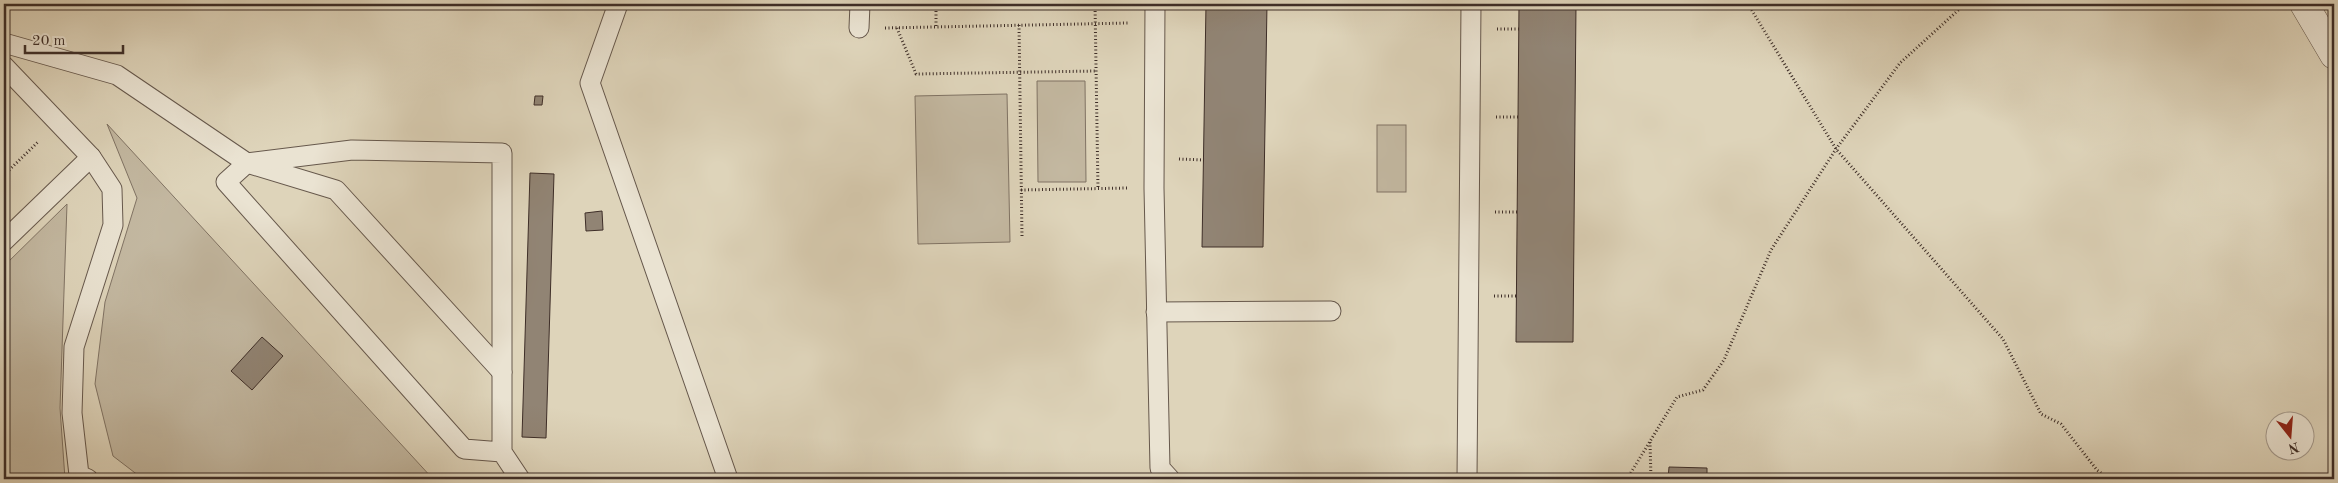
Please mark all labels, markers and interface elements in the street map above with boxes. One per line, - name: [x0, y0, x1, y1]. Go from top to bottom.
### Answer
- scale bar: [25, 22, 122, 54]
- text: 20 m: [32, 34, 66, 49]
- north arrow: [2266, 410, 2316, 460]
- text: N: [2286, 439, 2301, 456]

